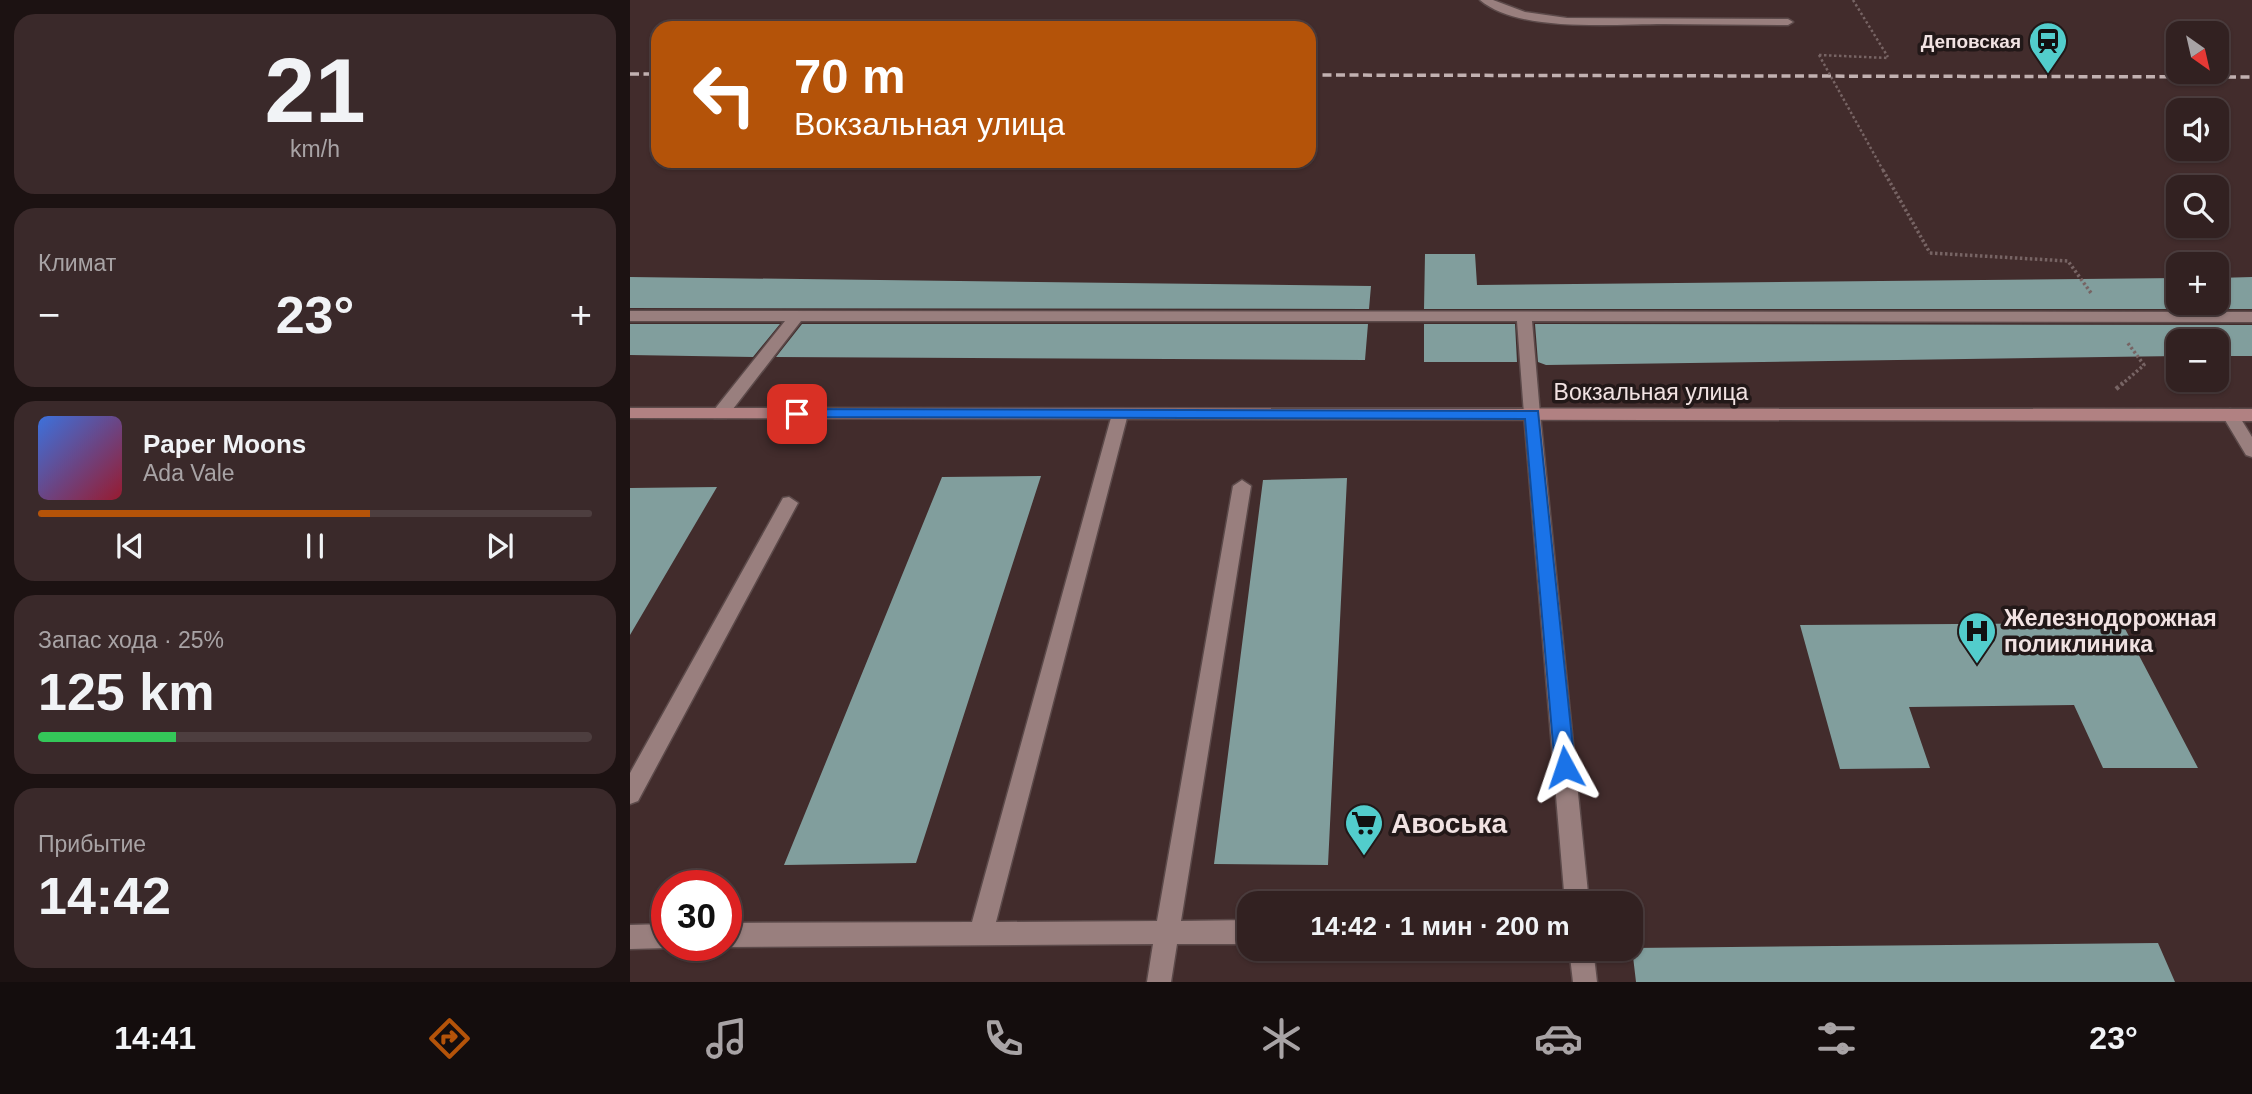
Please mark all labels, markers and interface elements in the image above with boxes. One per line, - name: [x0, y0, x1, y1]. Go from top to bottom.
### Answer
- station icon: Деповская: [2027, 20, 2069, 75]
- north arrow: [2166, 21, 2230, 84]
- map controls: [2166, 21, 2229, 392]
- place label: Деповская: [1921, 31, 2021, 52]
- text: 21: [264, 40, 366, 141]
- icon: left: [679, 49, 770, 140]
- text: 70 m: [794, 49, 906, 103]
- button: sound: [2166, 98, 2229, 161]
- text: Вокзальная улица: [794, 106, 1065, 142]
- text: km/h: [290, 136, 340, 162]
- button: search: [2166, 175, 2229, 238]
- text: Климат: [38, 250, 116, 276]
- button: +: [2166, 252, 2229, 315]
- text: 23°: [276, 286, 354, 344]
- text: −: [38, 294, 60, 336]
- text: +: [570, 294, 592, 336]
- button: −: [2166, 329, 2229, 392]
- street label: Вокзальная улица: [1554, 379, 1749, 405]
- pin: [767, 384, 827, 444]
- icon: arrive: [778, 395, 816, 433]
- text: Paper Moons: [143, 429, 306, 459]
- text: Ada Vale: [143, 460, 235, 486]
- icon: previous: [111, 527, 149, 565]
- icon: pause: [296, 527, 334, 565]
- icon: next: [481, 527, 519, 565]
- place label: Железнодорожная поликлиника: [2003, 605, 2217, 657]
- hospital icon: Железнодорожная поликлиника: [1956, 610, 1998, 665]
- text: Запас хода · 25%: [38, 627, 224, 653]
- text: 125 km: [38, 663, 214, 721]
- position arrow: [1528, 730, 1602, 804]
- supermarket icon: Авоська: [1343, 802, 1385, 857]
- place label: Авоська: [1391, 808, 1508, 839]
- text: Прибытие: [38, 831, 146, 857]
- text: 14:42: [38, 867, 171, 925]
- speed limit sign: 30: [651, 870, 742, 961]
- text: 14:42 · 1 мин · 200 m: [1310, 911, 1570, 941]
- icon: directions: [425, 1014, 474, 1063]
- icon: music: [702, 1014, 751, 1063]
- icon: phone: [979, 1014, 1028, 1063]
- icon: climate: [1257, 1014, 1306, 1063]
- icon: car: [1534, 1014, 1583, 1063]
- icon: filters: [1812, 1014, 1861, 1063]
- text: 14:41: [114, 1020, 196, 1056]
- text: 23°: [2089, 1020, 2138, 1056]

